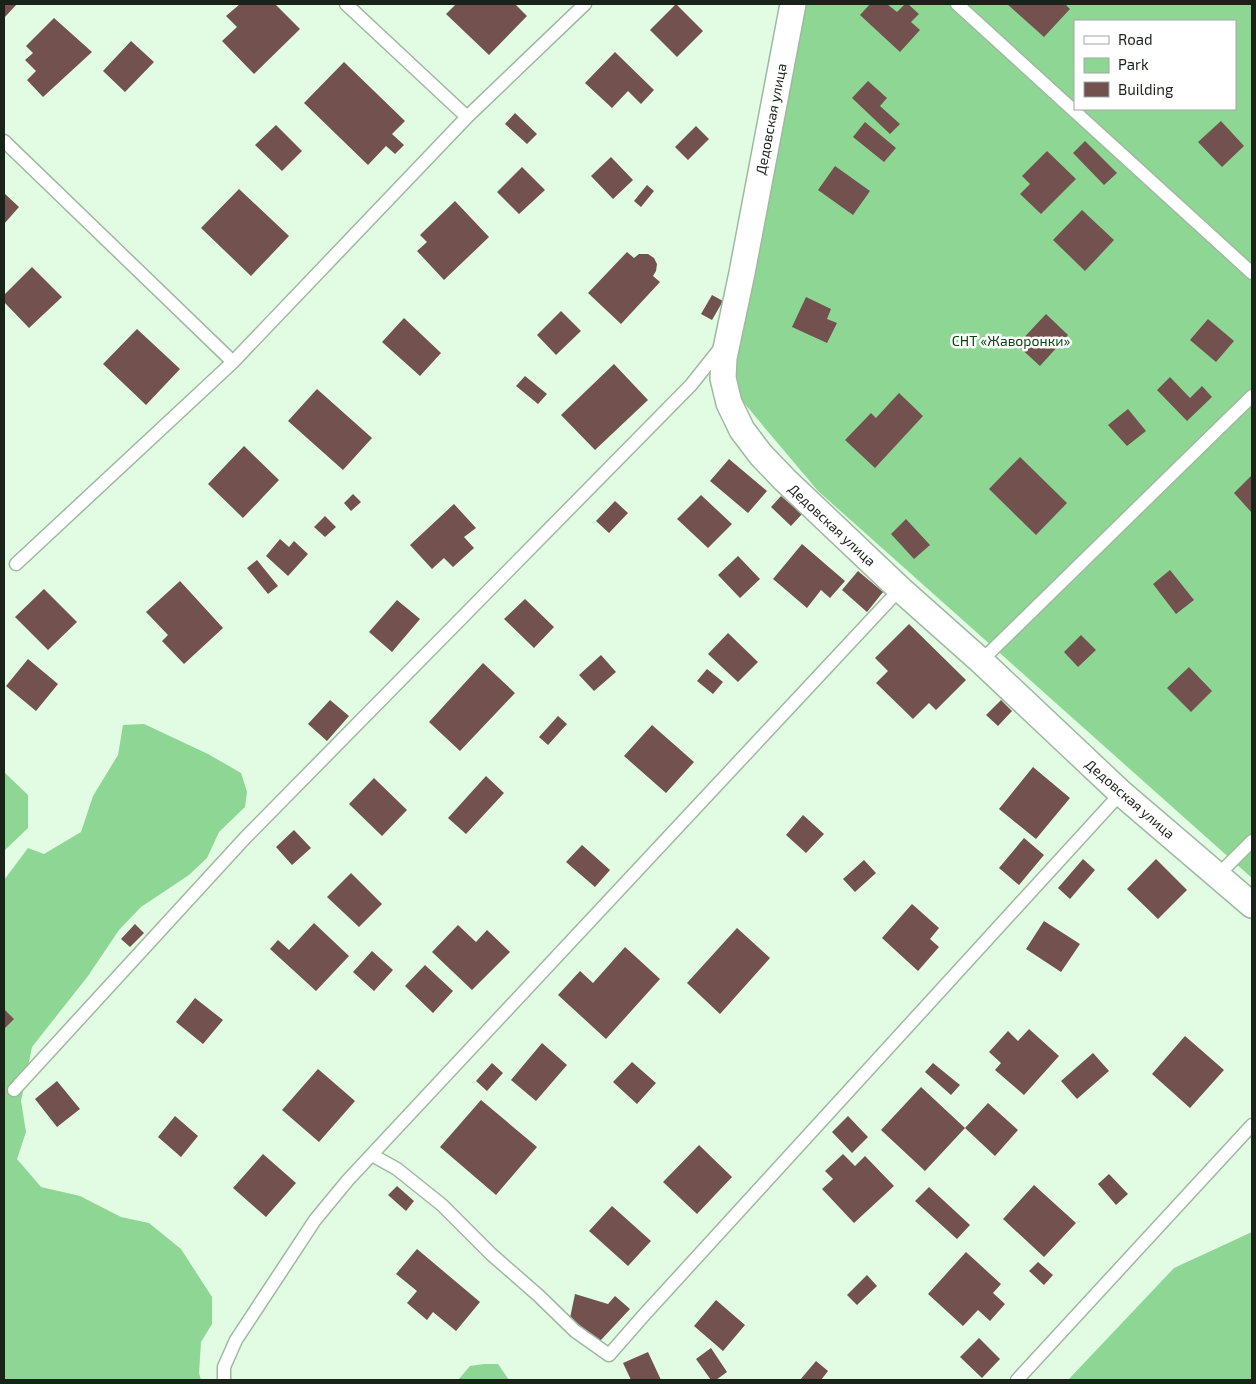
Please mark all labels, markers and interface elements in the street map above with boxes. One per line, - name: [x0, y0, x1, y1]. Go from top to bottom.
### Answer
- legend: [1074, 20, 1236, 110]
- text: Road: [1118, 30, 1153, 48]
- text: Park: [1118, 55, 1149, 73]
- street label: Дедовская улица: [751, 62, 790, 176]
- text: Building: [1118, 80, 1174, 98]
- park label: СНТ «Жаворонки»: [952, 332, 1070, 349]
- street label: Дедовская улица: [785, 480, 879, 569]
- street label: Дедовская улица: [1082, 755, 1179, 842]

